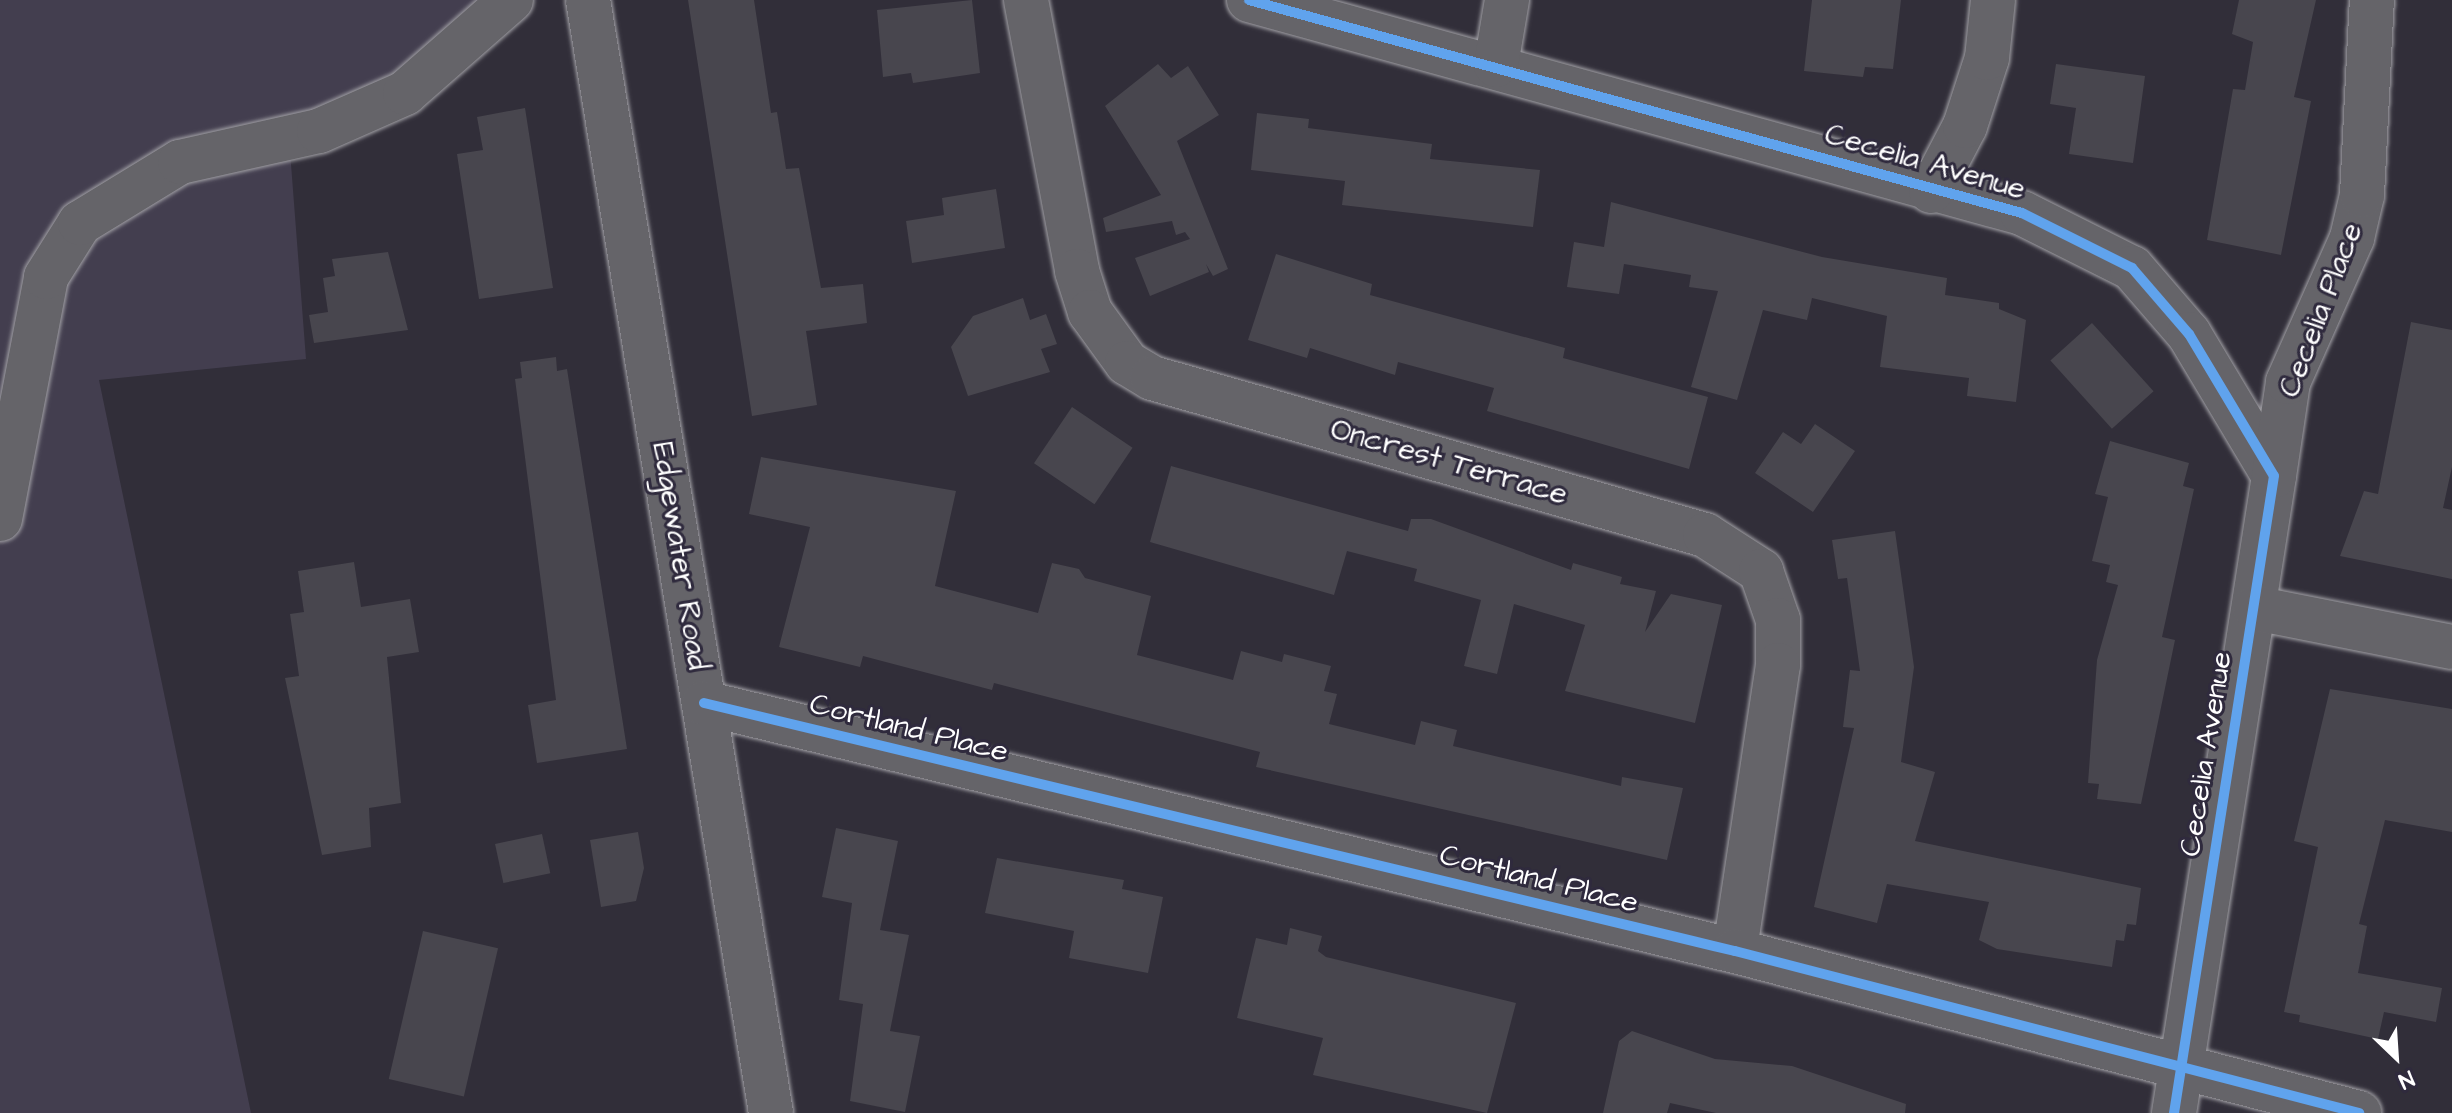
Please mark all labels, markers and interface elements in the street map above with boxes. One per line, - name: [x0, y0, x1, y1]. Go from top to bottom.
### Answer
- street label: Cecelia Avenue: [1821, 116, 2029, 208]
- street label: Cecelia Place: [2271, 218, 2371, 402]
- street label: Oncrest Terrace: [1326, 411, 1572, 513]
- street label: Edgewater Road: [644, 440, 716, 672]
- street label: Cecelia Avenue: [2172, 649, 2240, 859]
- street label: Cortland Place: [806, 686, 1012, 770]
- street label: Cortland Place: [1436, 837, 1642, 921]
- north arrow: [2356, 1017, 2436, 1097]
- text: N: [2394, 1062, 2419, 1096]

